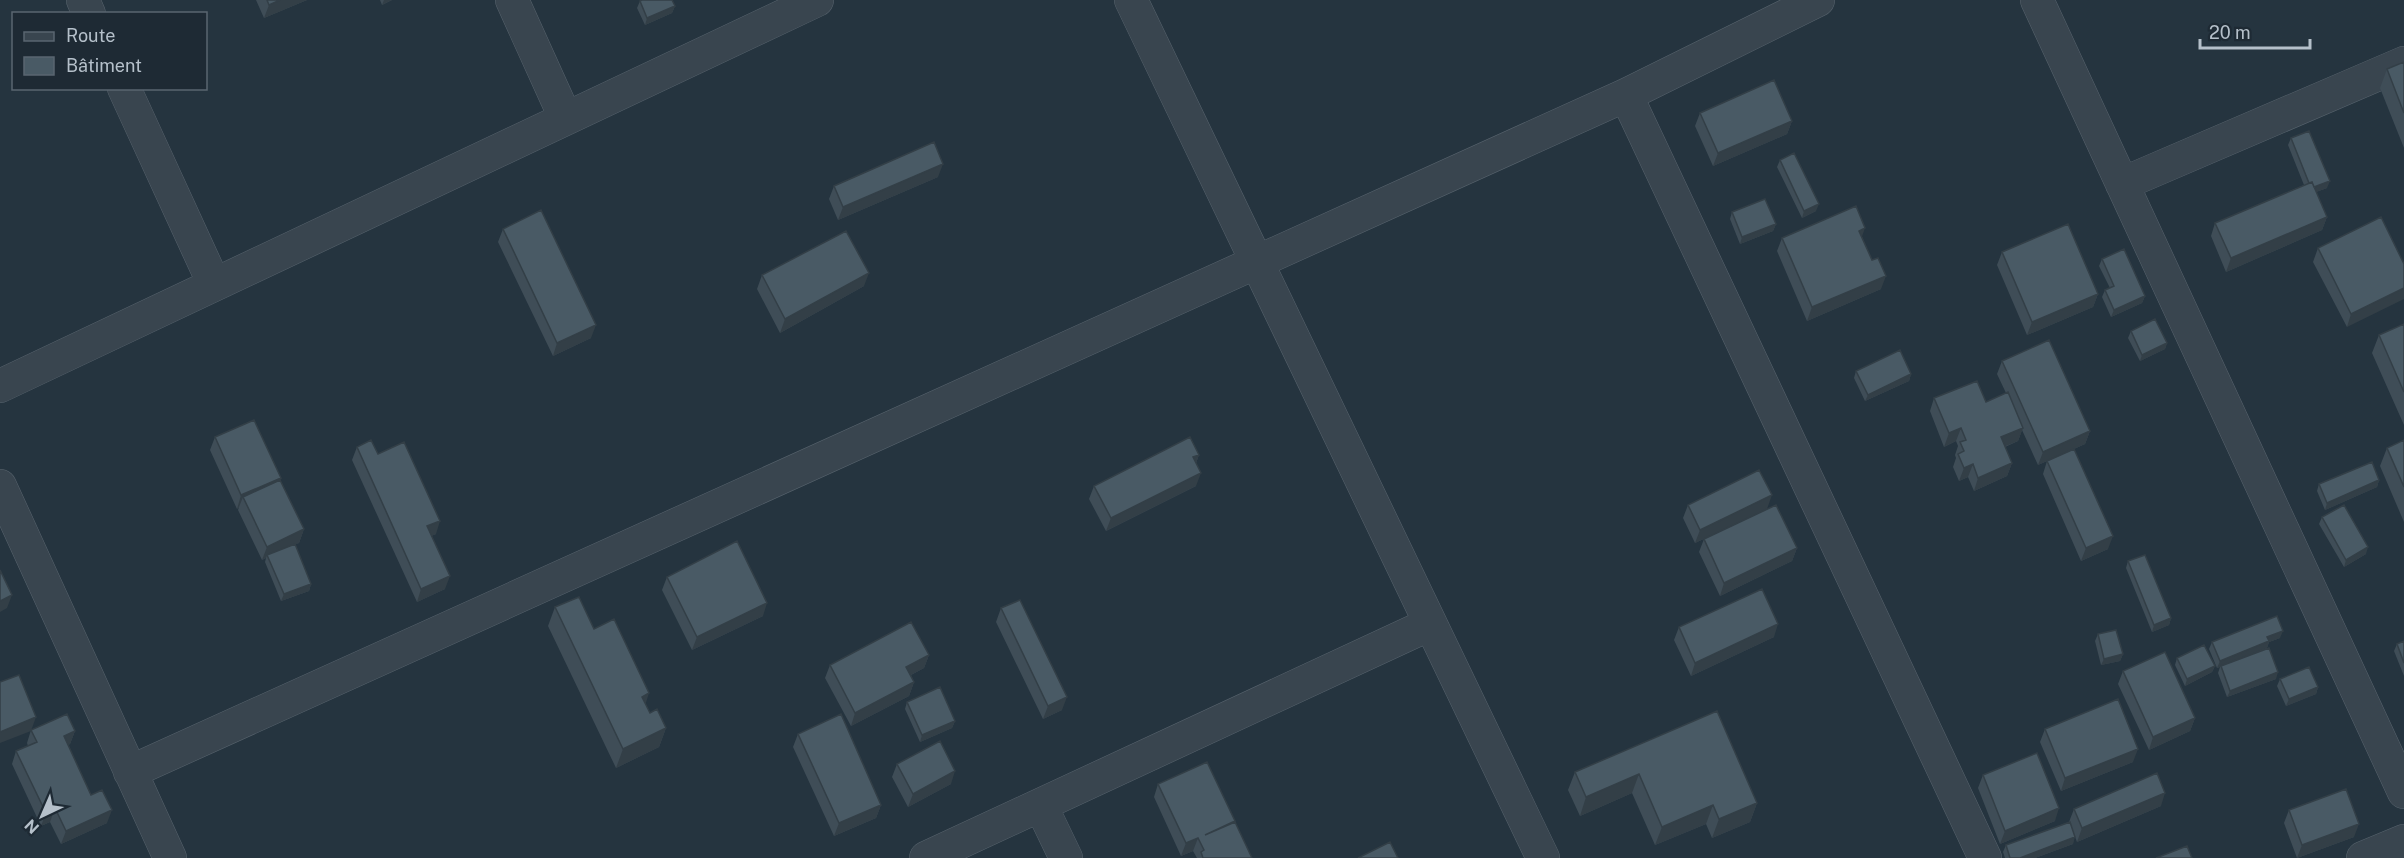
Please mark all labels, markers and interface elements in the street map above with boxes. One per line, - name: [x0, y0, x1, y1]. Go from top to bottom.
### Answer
- legend: [12, 12, 207, 90]
- scale bar: [2200, 12, 2310, 50]
- text: 20 m: [2209, 22, 2251, 43]
- text: Route: [66, 25, 115, 46]
- text: Bâtiment: [66, 55, 142, 76]
- north arrow: [12, 786, 72, 846]
- text: N: [21, 815, 43, 838]

